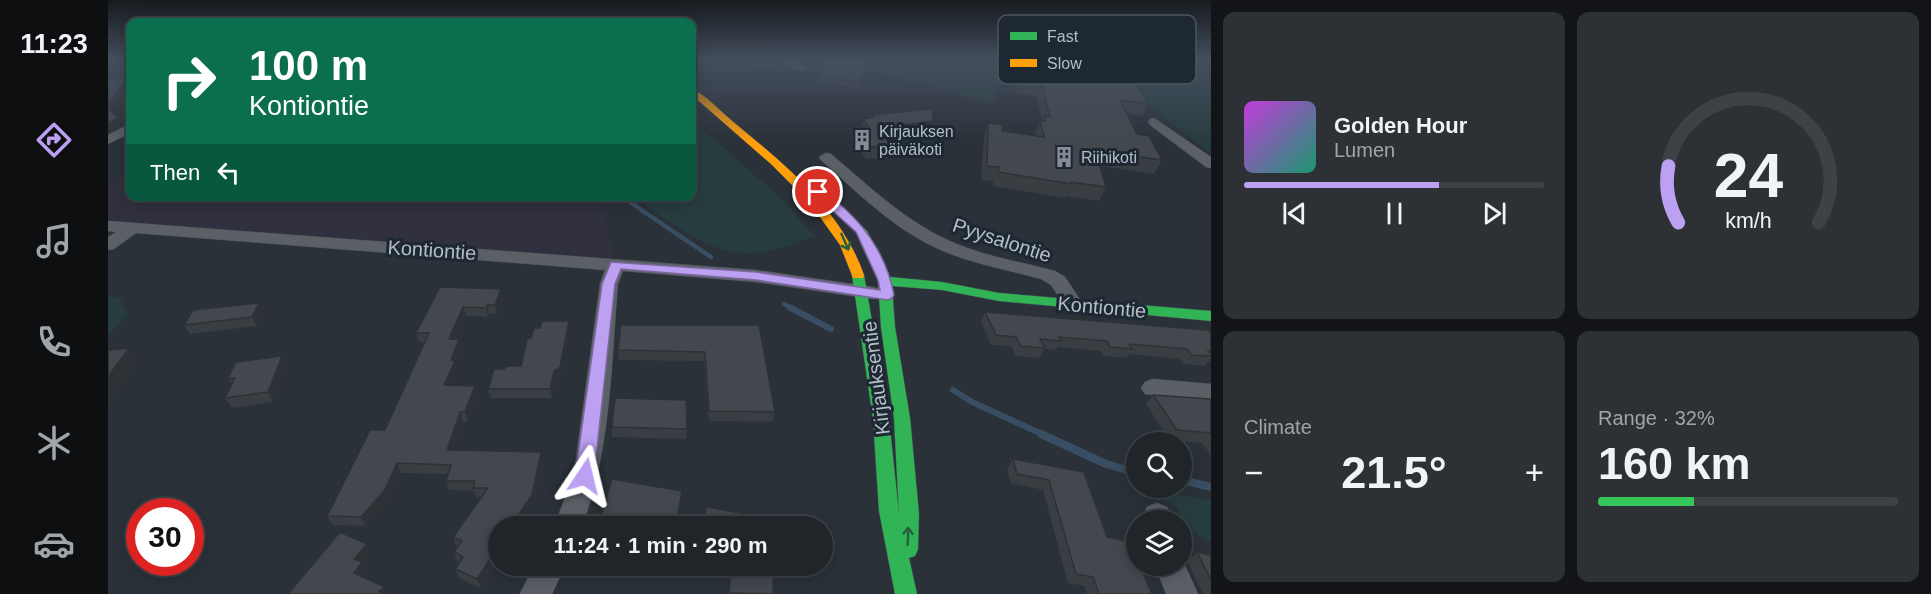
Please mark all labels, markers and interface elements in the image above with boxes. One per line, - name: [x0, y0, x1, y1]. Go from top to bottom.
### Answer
- legend: [998, 15, 1196, 84]
- text: Fast: [1047, 28, 1079, 45]
- text: 11:23: [20, 29, 88, 59]
- icon: right: [150, 42, 228, 120]
- text: 100 m: [249, 42, 368, 89]
- text: Slow: [1047, 55, 1082, 72]
- text: Kontiontie: [249, 91, 369, 121]
- text: Golden Hour: [1334, 113, 1467, 138]
- icon: directions: [33, 119, 75, 161]
- place label: Kirjauksen päiväkoti: [879, 123, 954, 158]
- building icon: Kirjauksen päiväkoti: [850, 128, 874, 152]
- text: Lumen: [1334, 139, 1395, 161]
- text: 24: [1713, 141, 1783, 210]
- building icon: Riihikoti: [1052, 145, 1076, 169]
- place label: Riihikoti: [1081, 149, 1137, 166]
- icon: left: [212, 156, 245, 189]
- text: Then: [150, 160, 200, 185]
- pin: [792, 166, 843, 217]
- icon: arrive: [801, 175, 834, 208]
- icon: previous: [1278, 197, 1311, 230]
- icon: pause: [1378, 197, 1411, 230]
- icon: next: [1478, 197, 1511, 230]
- text: km/h: [1725, 209, 1771, 233]
- street label: Pyysalontie: [950, 214, 1054, 266]
- icon: music: [33, 220, 75, 262]
- one-way arrow: [840, 232, 851, 250]
- street label: Kontiontie: [387, 236, 477, 264]
- street label: Kontiontie: [1057, 292, 1147, 322]
- street label: Kirjauksentie: [858, 320, 894, 436]
- icon: phone: [33, 321, 75, 363]
- text: Range · 32%: [1598, 407, 1715, 429]
- text: Climate: [1244, 416, 1312, 438]
- icon: climate: [33, 422, 75, 464]
- map controls: [1126, 432, 1192, 576]
- button: search: [1126, 432, 1192, 498]
- text: 160 km: [1598, 438, 1751, 489]
- position arrow: [553, 444, 617, 508]
- text: 21.5°: [1341, 447, 1447, 498]
- text: −: [1244, 454, 1263, 491]
- text: +: [1525, 454, 1544, 491]
- speed limit sign: 30: [126, 498, 204, 576]
- button: layers: [1126, 510, 1192, 576]
- icon: car: [33, 523, 75, 565]
- one-way arrow: [903, 526, 914, 546]
- text: 11:24 · 1 min · 290 m: [554, 533, 768, 558]

